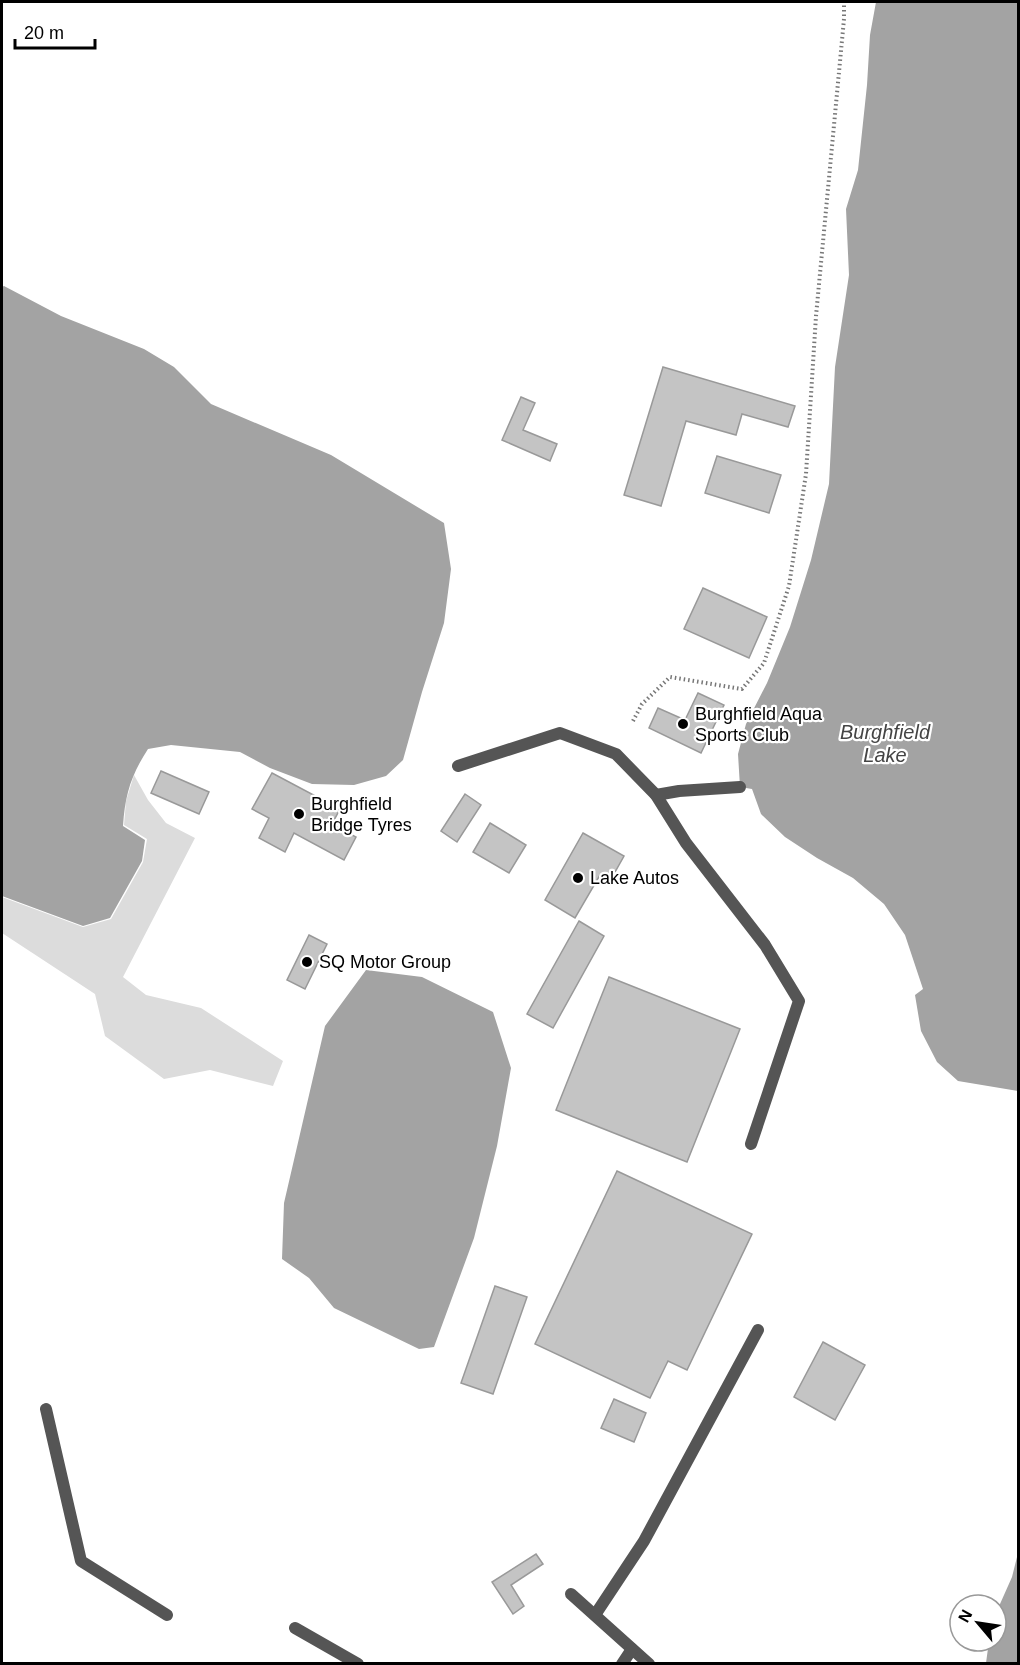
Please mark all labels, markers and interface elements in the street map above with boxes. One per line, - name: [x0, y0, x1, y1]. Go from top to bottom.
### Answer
- scale bar: [15, 12, 94, 50]
- text: 20 m: [24, 23, 64, 43]
- place label: Burghfield Aqua Sports Club: [695, 704, 823, 745]
- marker: Burghfield Aqua Sports Club: [676, 717, 690, 731]
- water label: Burghfield Lake: [840, 721, 931, 766]
- place label: Burghfield Bridge Tyres: [311, 794, 412, 835]
- marker: Burghfield Bridge Tyres: [292, 807, 306, 821]
- place label: Lake Autos: [590, 868, 679, 888]
- marker: Lake Autos: [571, 871, 585, 885]
- place label: SQ Motor Group: [319, 952, 451, 972]
- marker: SQ Motor Group: [300, 955, 314, 969]
- north arrow: [948, 1593, 1008, 1653]
- text: N: [955, 1607, 976, 1625]

